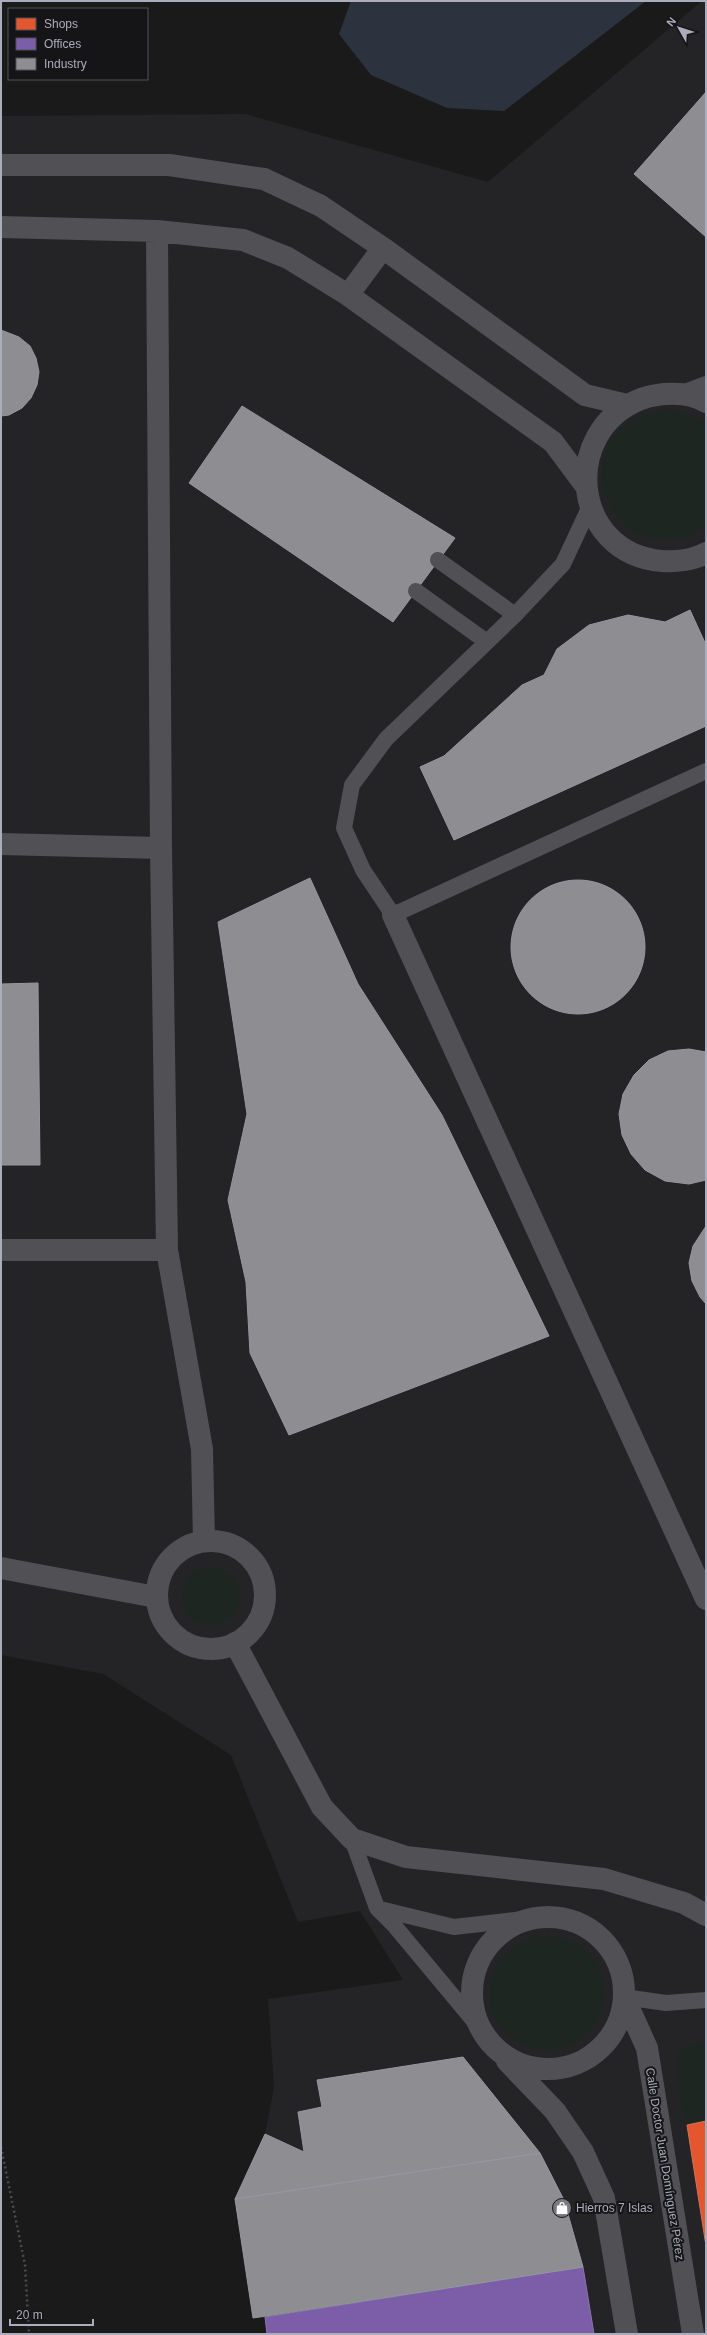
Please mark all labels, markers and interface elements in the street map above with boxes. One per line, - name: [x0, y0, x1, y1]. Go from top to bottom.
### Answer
- legend: [8, 8, 148, 80]
- north arrow: [659, 8, 699, 48]
- text: N: [664, 15, 678, 29]
- text: Shops: [44, 17, 78, 31]
- text: Offices: [44, 37, 81, 51]
- text: Industry: [44, 57, 87, 71]
- street label: Calle Doctor Juan Domínguez Pérez: [643, 2067, 687, 2261]
- shop icon: Hierros 7 Islas: [551, 2197, 573, 2219]
- place label: Hierros 7 Islas: [576, 2201, 653, 2215]
- scale bar: [10, 2301, 93, 2327]
- text: 20 m: [16, 2308, 43, 2322]

